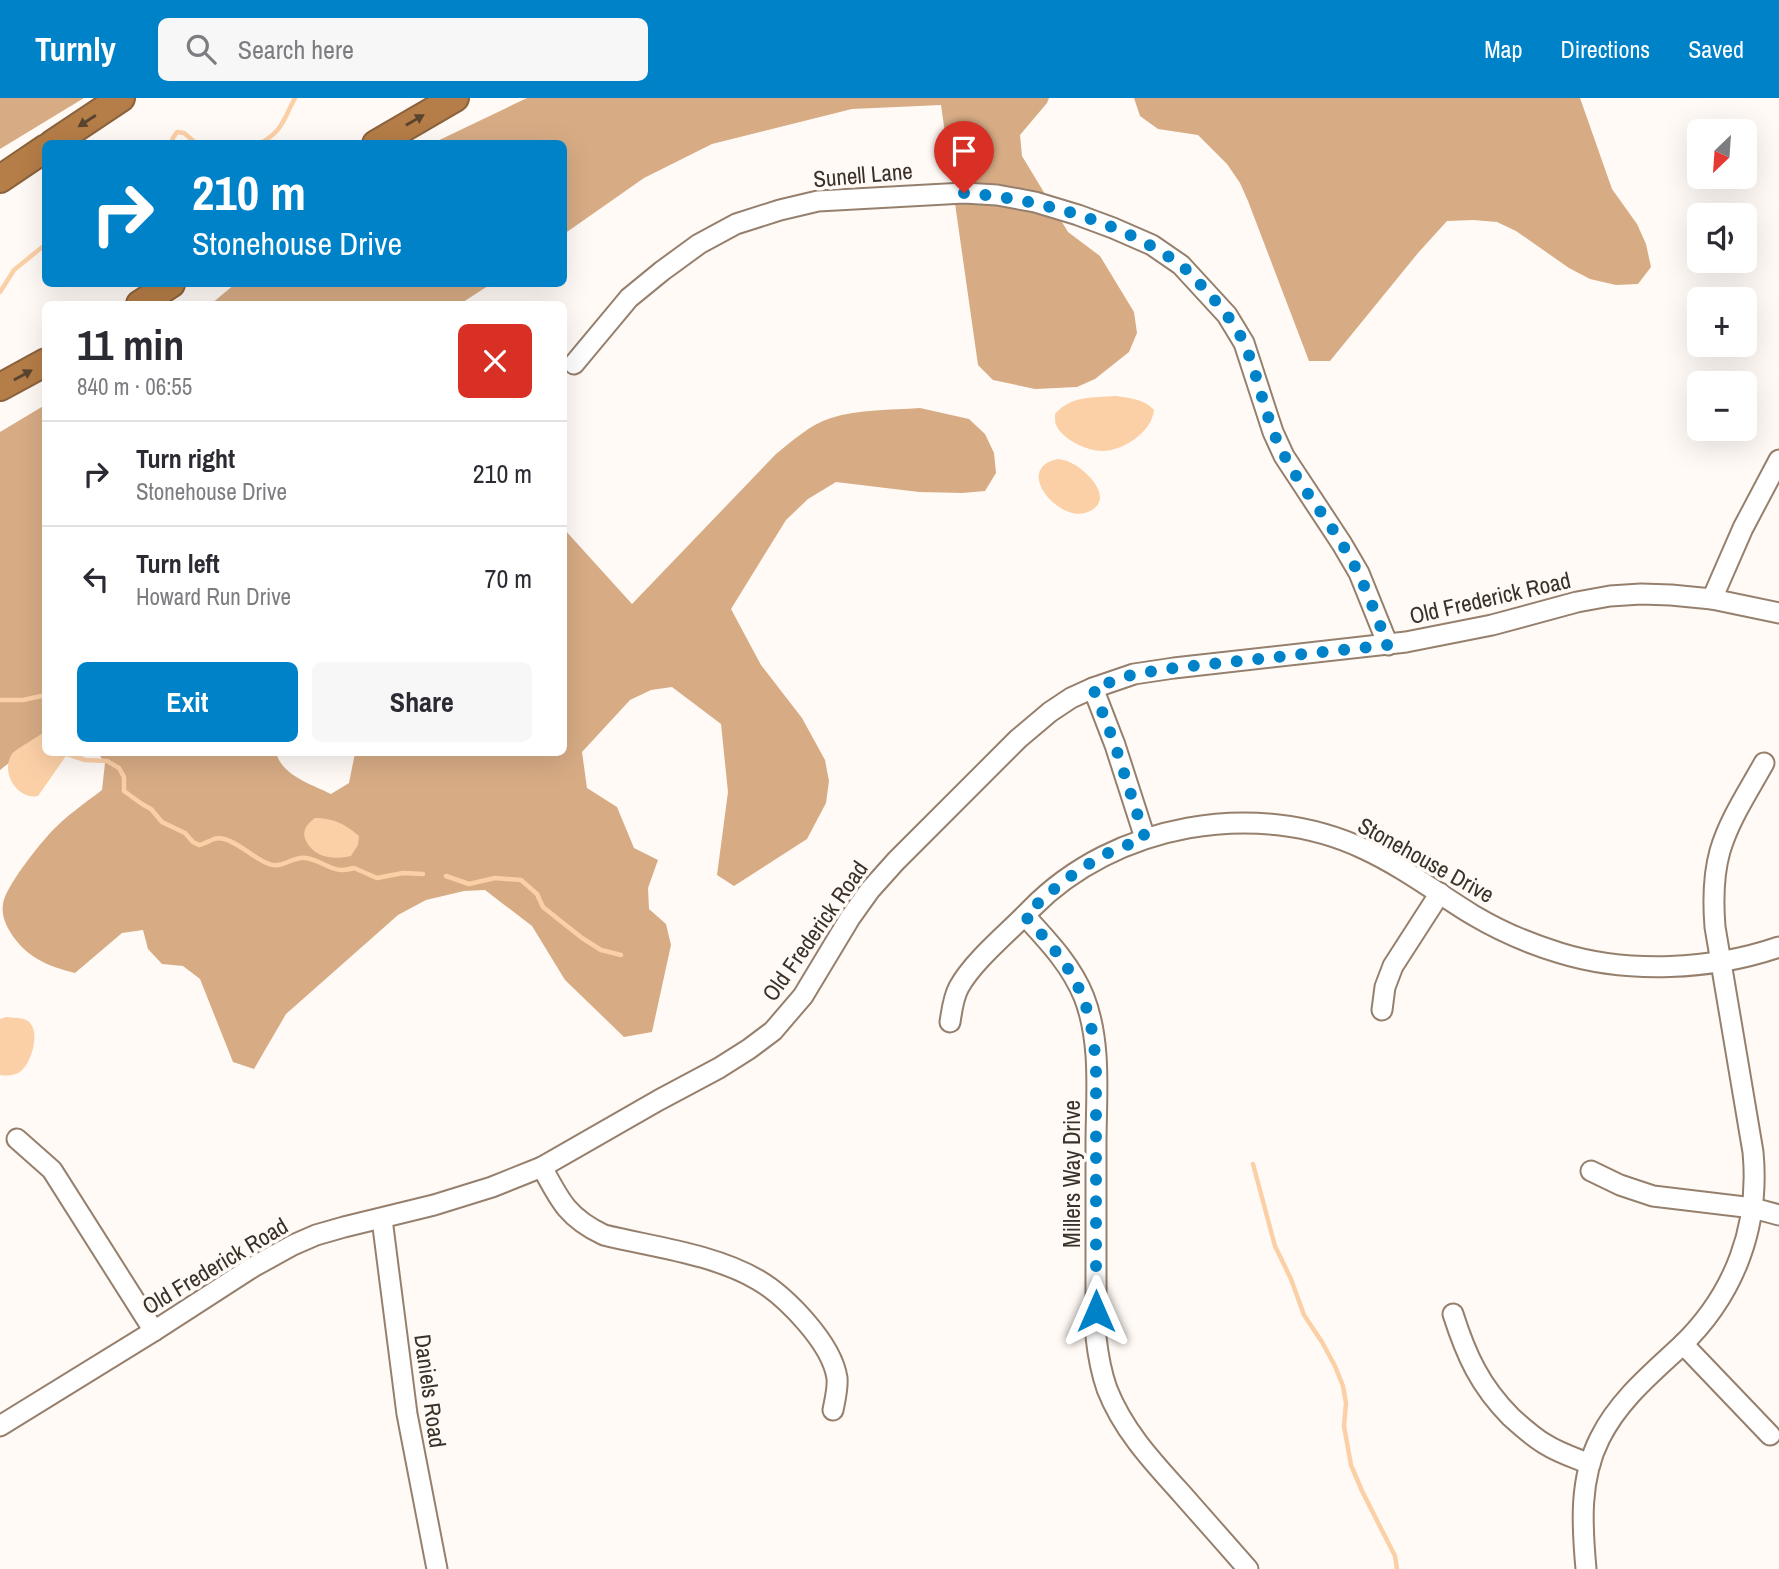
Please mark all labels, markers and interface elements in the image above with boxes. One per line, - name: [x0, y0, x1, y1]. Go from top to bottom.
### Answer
- search box: [158, 18, 648, 81]
- text: Turnly: [35, 27, 116, 71]
- icon: search: [182, 30, 220, 68]
- text: Search here: [238, 32, 354, 67]
- text: Map: [1484, 33, 1522, 65]
- text: Directions: [1560, 33, 1650, 65]
- text: Saved: [1688, 33, 1744, 65]
- one-way arrow: [77, 114, 97, 127]
- one-way arrow: [405, 114, 424, 126]
- north arrow: [1687, 119, 1757, 189]
- map controls: [1687, 119, 1757, 441]
- pin: [934, 121, 994, 193]
- icon: arrive: [945, 132, 983, 170]
- street label: Sunell Lane: [812, 155, 914, 194]
- text: 210 m: [192, 159, 306, 225]
- icon: right: [77, 168, 168, 259]
- button: sound: [1687, 203, 1757, 273]
- text: Stonehouse Drive: [192, 222, 402, 265]
- button: +: [1687, 287, 1757, 357]
- text: 11 min: [77, 317, 184, 373]
- button: close: [458, 324, 532, 398]
- one-way arrow: [13, 369, 32, 381]
- text: 840 m · 06:55: [77, 371, 192, 402]
- button: −: [1687, 371, 1757, 441]
- text: Turn right: [136, 441, 235, 476]
- icon: right: [77, 455, 115, 493]
- text: 210 m: [473, 456, 532, 491]
- text: Stonehouse Drive: [136, 476, 287, 507]
- text: Turn left: [136, 546, 220, 581]
- icon: left: [77, 560, 115, 598]
- text: 70 m: [485, 561, 532, 596]
- street label: Old Frederick Road: [1406, 564, 1574, 631]
- text: Howard Run Drive: [136, 581, 291, 612]
- button: Exit: [77, 662, 298, 742]
- button: Share: [312, 662, 532, 742]
- street label: Stonehouse Drive: [1353, 809, 1500, 910]
- street label: Old Frederick Road: [755, 854, 874, 1007]
- street label: Millers Way Drive: [1056, 1100, 1087, 1248]
- street label: Old Frederick Road: [136, 1210, 293, 1321]
- position arrow: [1059, 1274, 1133, 1348]
- street label: Daniels Road: [407, 1332, 454, 1450]

